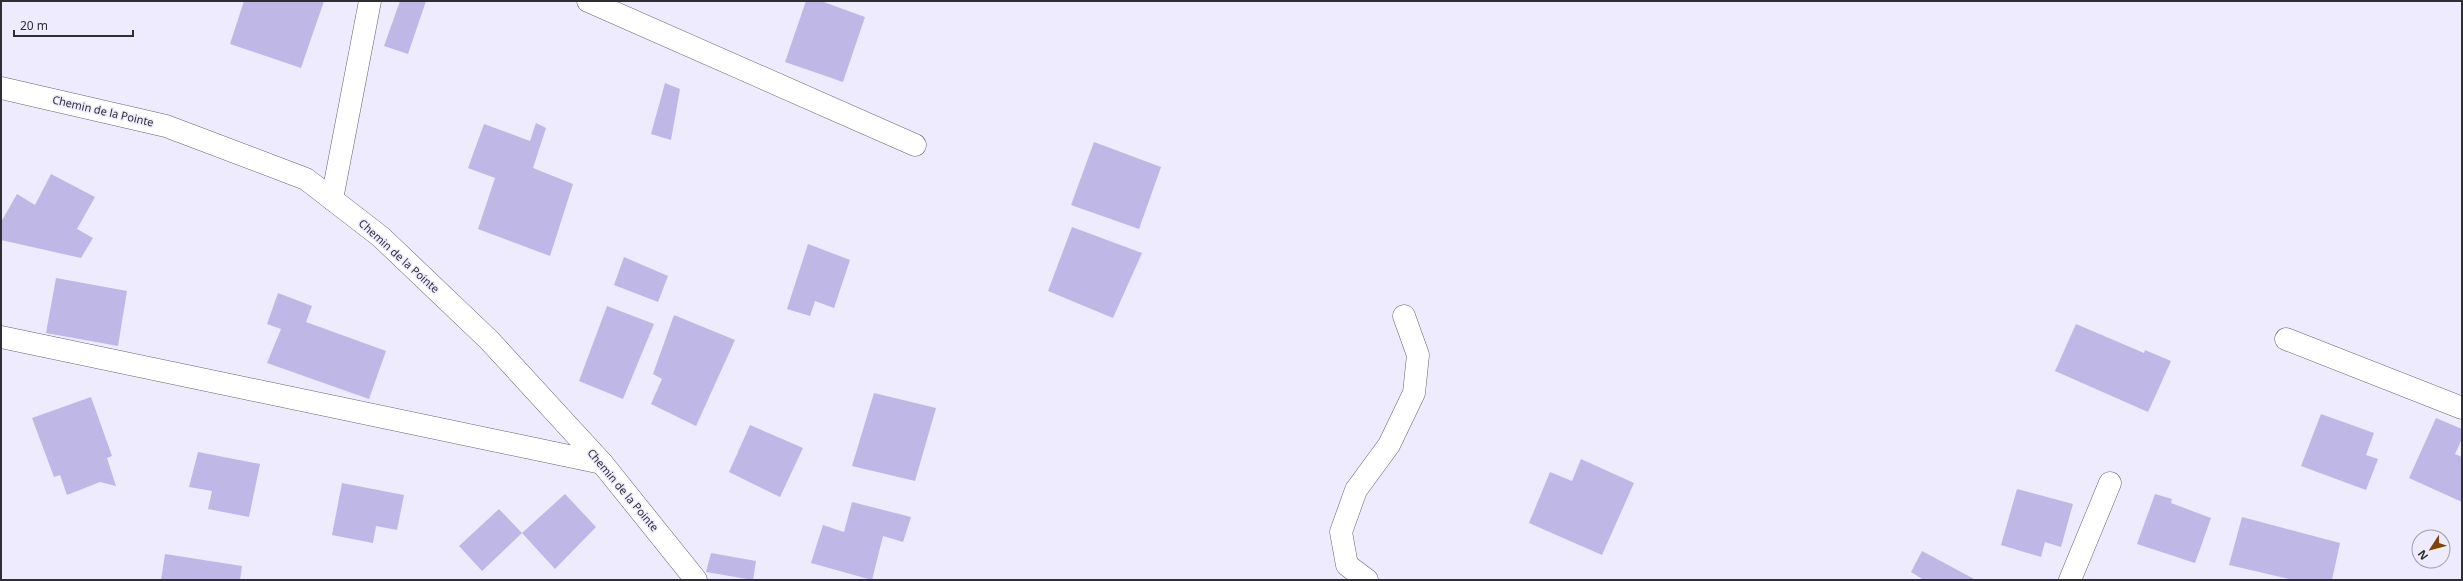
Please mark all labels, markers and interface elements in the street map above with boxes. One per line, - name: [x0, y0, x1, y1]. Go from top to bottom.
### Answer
- scale bar: [14, 12, 133, 38]
- text: 20 m: [20, 17, 48, 34]
- street label: Chemin de la Pointe: [51, 92, 155, 129]
- street label: Chemin de la Pointe: [356, 215, 443, 296]
- street label: Chemin de la Pointe: [584, 445, 662, 534]
- north arrow: [2411, 529, 2451, 569]
- text: N: [2414, 547, 2431, 563]

